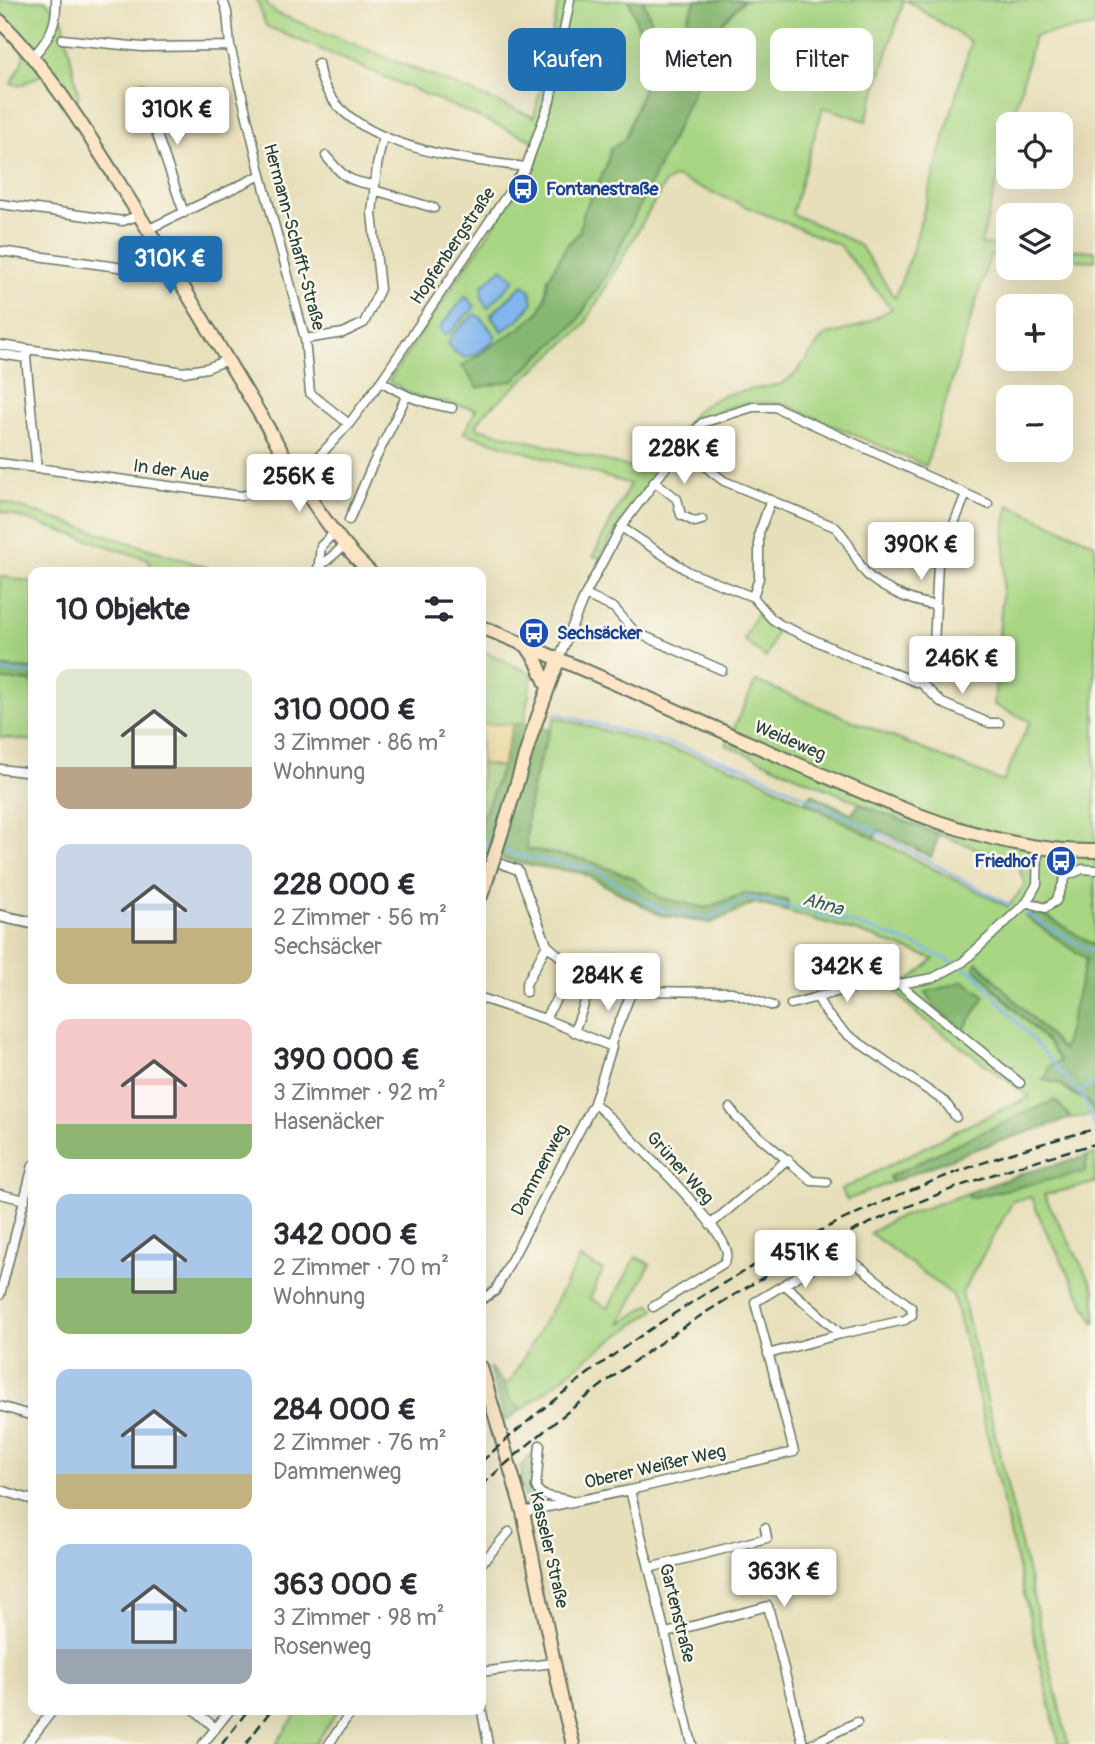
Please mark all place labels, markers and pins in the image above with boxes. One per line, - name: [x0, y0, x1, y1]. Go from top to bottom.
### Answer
- pin: 310K €: [120, 88, 234, 147]
- bus stop icon: Fontanestraße: [506, 172, 540, 206]
- place label: Fontanestraße: [546, 178, 659, 201]
- pin: 310K €: [113, 236, 227, 296]
- pin: 228K €: [627, 426, 741, 486]
- pin: 256K €: [242, 454, 356, 514]
- pin: 390K €: [864, 522, 978, 582]
- bus stop icon: Sechsäcker: [517, 616, 551, 650]
- place label: Sechsäcker: [557, 622, 643, 645]
- pin: 246K €: [905, 636, 1019, 696]
- bus stop icon: Friedhof: [1044, 844, 1078, 878]
- place label: Friedhof: [974, 850, 1039, 873]
- pin: 342K €: [790, 944, 904, 1004]
- pin: 284K €: [551, 954, 665, 1013]
- pin: 451K €: [748, 1230, 862, 1290]
- pin: 363K €: [727, 1550, 841, 1609]

